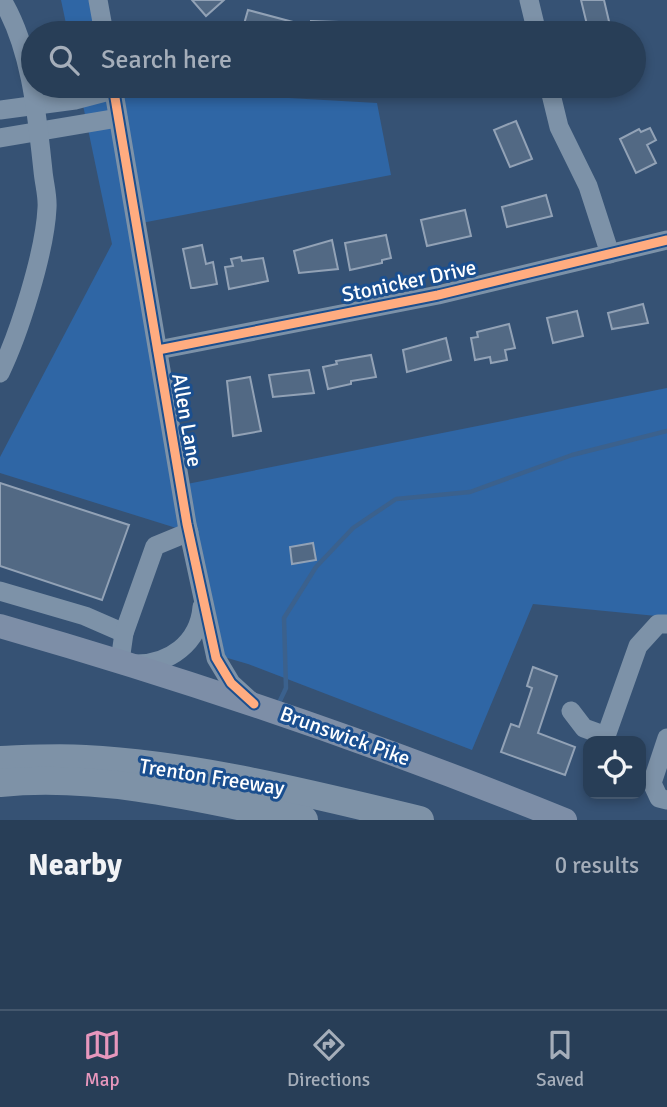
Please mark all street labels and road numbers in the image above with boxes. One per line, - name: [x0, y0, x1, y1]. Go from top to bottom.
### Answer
- street label: Stonicker Drive: [339, 254, 479, 308]
- street label: Allen Lane: [166, 371, 208, 469]
- street label: Brunswick Pike: [276, 700, 414, 772]
- street label: Trenton Freeway: [138, 753, 287, 801]

